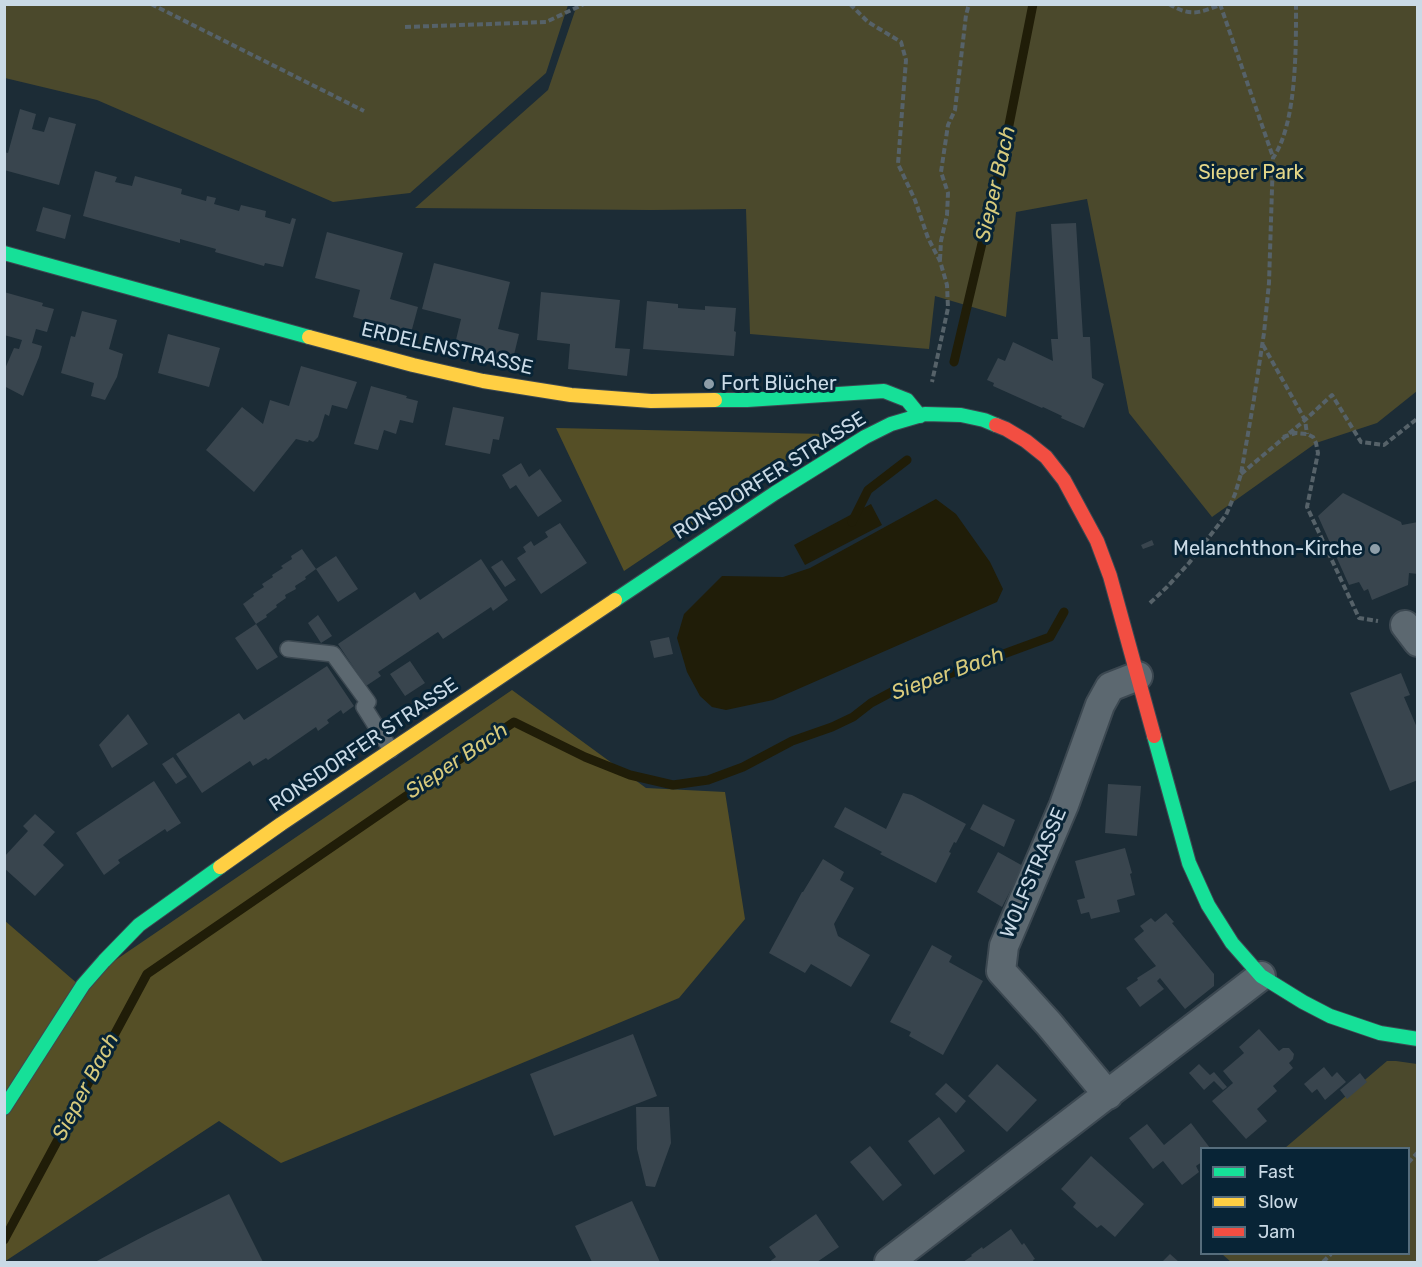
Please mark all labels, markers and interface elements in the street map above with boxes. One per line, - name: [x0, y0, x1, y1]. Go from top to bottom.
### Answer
- water label: Sieper Bach: [970, 124, 1022, 244]
- park label: Sieper Park: [1198, 161, 1304, 185]
- street label: ERDELENSTRASSE: [359, 318, 535, 380]
- place label: Fort Blücher: [721, 372, 837, 396]
- marker: Fort Blücher: [702, 377, 716, 391]
- street label: RONSDORFER STRASSE: [669, 407, 871, 545]
- place label: Melanchthon-Kirche: [1173, 537, 1363, 561]
- marker: Melanchthon-Kirche: [1368, 542, 1382, 556]
- water label: Sieper Bach: [888, 642, 1008, 706]
- street label: RONSDORFER STRASSE: [265, 673, 463, 817]
- water label: Sieper Bach: [401, 718, 513, 804]
- street label: WOLFSTRASSE: [996, 804, 1072, 942]
- water label: Sieper Bach: [47, 1029, 125, 1145]
- legend: [1200, 1147, 1410, 1255]
- text: Fast: [1258, 1161, 1294, 1183]
- text: Slow: [1258, 1191, 1298, 1213]
- text: Jam: [1258, 1221, 1295, 1243]

